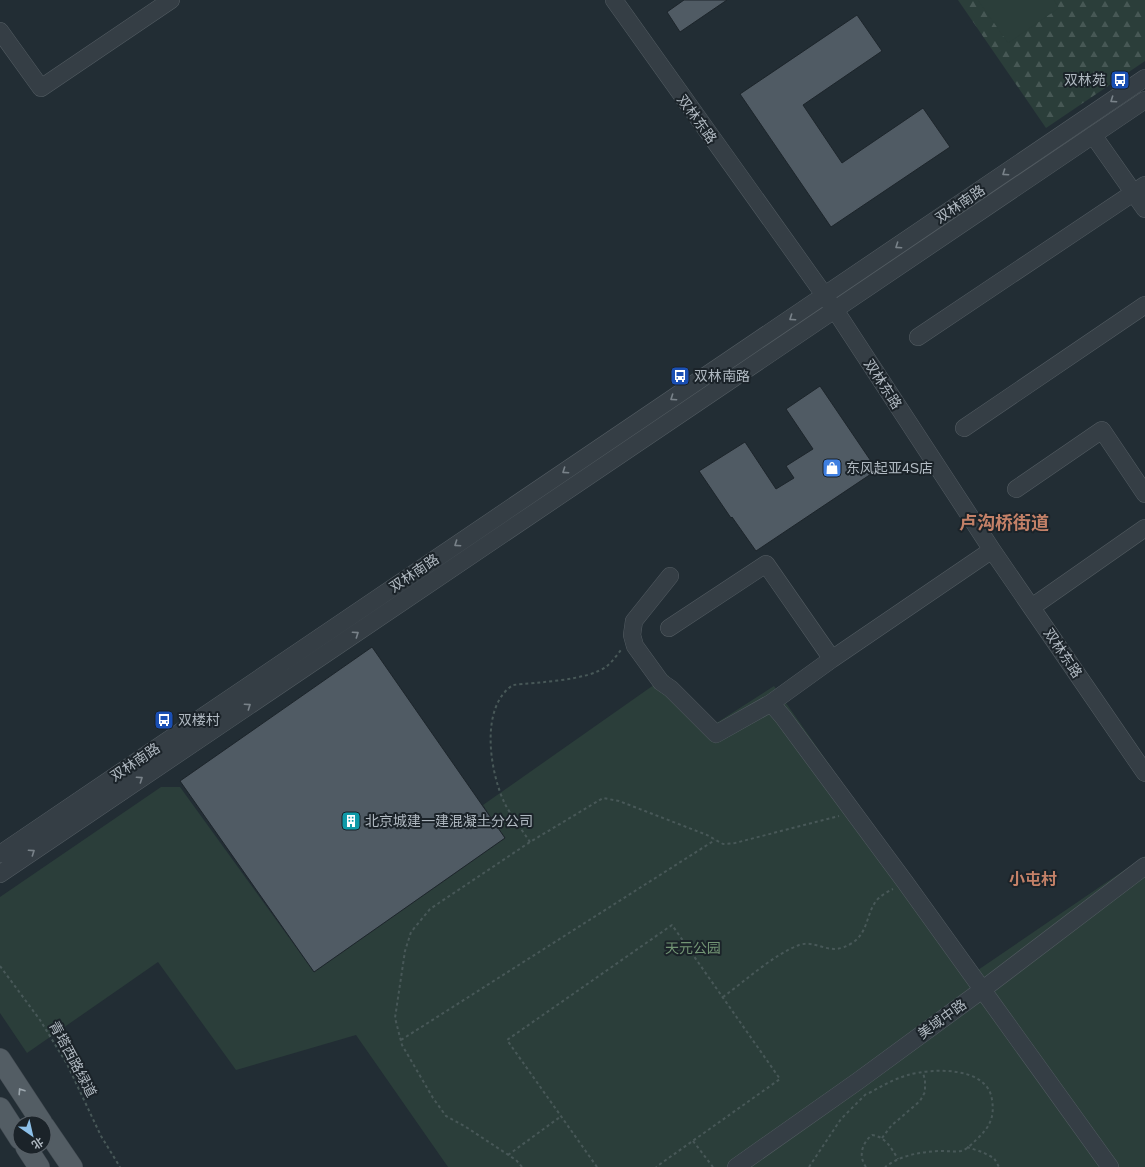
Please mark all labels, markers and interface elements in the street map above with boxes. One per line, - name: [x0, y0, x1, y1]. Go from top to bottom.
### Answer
- bus stop icon: 双林苑: [1109, 69, 1131, 91]
- place label: 双林苑: [1064, 72, 1106, 88]
- street label: 双林东路: [674, 92, 720, 146]
- one-way arrow: [1110, 95, 1117, 103]
- one-way arrow: [1002, 168, 1009, 176]
- street label: 双林南路: [932, 182, 988, 226]
- one-way arrow: [895, 241, 902, 249]
- one-way arrow: [789, 313, 796, 321]
- street label: 双林东路: [861, 356, 905, 412]
- bus stop icon: 双林南路: [669, 365, 691, 387]
- place label: 双林南路: [694, 368, 750, 384]
- one-way arrow: [670, 393, 677, 400]
- shop icon: 东风起亚4S店: [821, 457, 843, 479]
- place label: 东风起亚4S店: [846, 460, 933, 476]
- one-way arrow: [562, 466, 569, 474]
- district label: 卢沟桥街道: [959, 513, 1049, 533]
- one-way arrow: [455, 539, 462, 546]
- street label: 双林南路: [386, 551, 442, 595]
- street label: 双林东路: [1041, 625, 1085, 681]
- one-way arrow: [351, 632, 358, 639]
- one-way arrow: [244, 703, 251, 711]
- bus stop icon: 双楼村: [153, 709, 175, 731]
- place label: 双楼村: [178, 712, 220, 728]
- street label: 双林南路: [107, 740, 163, 784]
- one-way arrow: [136, 776, 143, 784]
- building icon: 北京城建一建混凝土分公司: [340, 810, 362, 832]
- place label: 北京城建一建混凝土分公司: [365, 813, 533, 829]
- one-way arrow: [28, 850, 35, 857]
- district label: 小屯村: [1009, 870, 1057, 888]
- park label: 天元公园: [665, 940, 721, 956]
- street label: 美域中路: [915, 996, 969, 1042]
- street label: 青塔西路绿道: [46, 1018, 100, 1100]
- one-way arrow: [18, 1088, 26, 1095]
- north arrow: [12, 1115, 52, 1155]
- text: 北: [30, 1135, 46, 1151]

